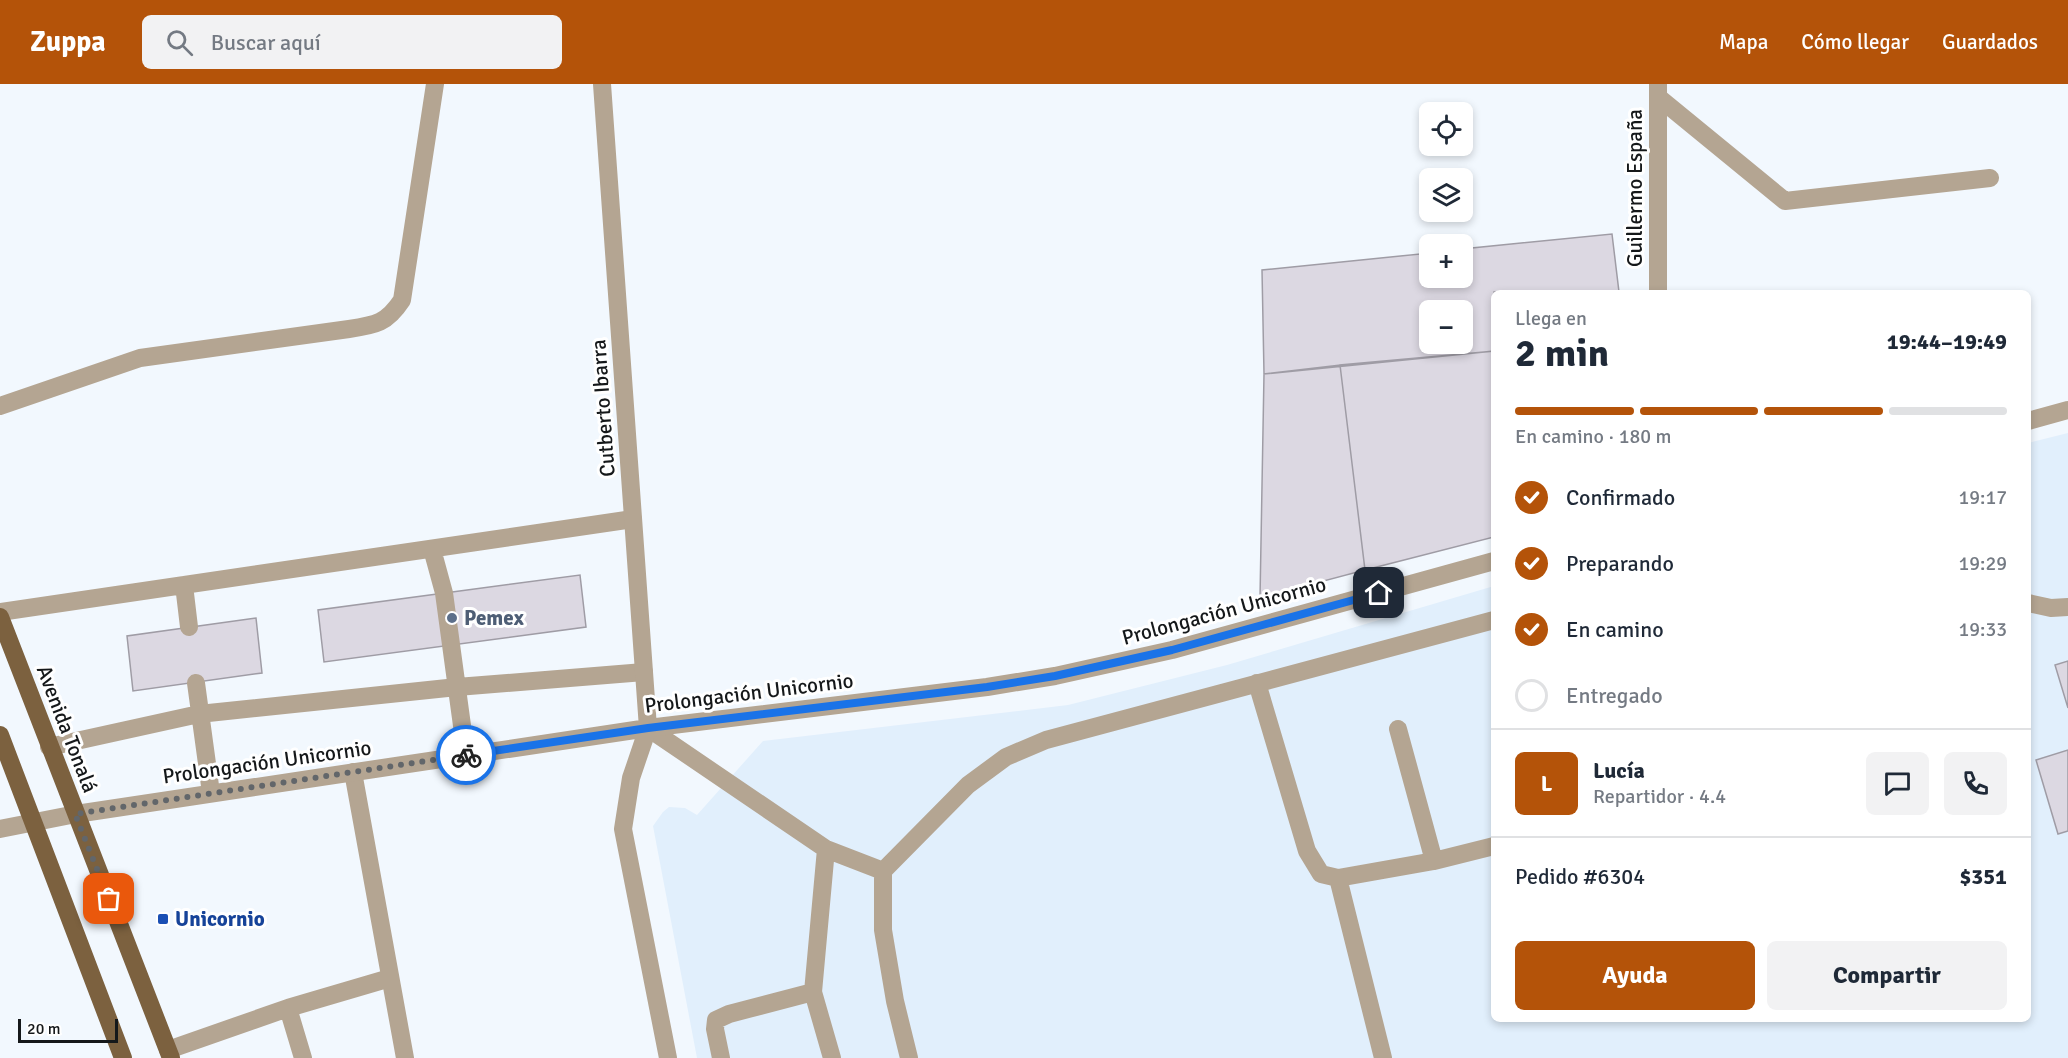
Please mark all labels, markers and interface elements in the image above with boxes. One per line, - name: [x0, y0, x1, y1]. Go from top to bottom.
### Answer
- search box: [142, 15, 562, 69]
- text: Zuppa: [30, 25, 106, 59]
- icon: search: [163, 26, 196, 59]
- text: Buscar aquí: [211, 29, 321, 56]
- text: Mapa: [1719, 29, 1768, 55]
- text: Cómo llegar: [1801, 29, 1909, 55]
- text: Guardados: [1942, 29, 2038, 55]
- map controls: [1419, 102, 1473, 354]
- button: locate: [1419, 102, 1473, 156]
- street label: Guillermo España: [1622, 109, 1648, 267]
- button: layers: [1419, 168, 1473, 222]
- button: +: [1419, 234, 1473, 288]
- button: −: [1419, 300, 1473, 354]
- text: Llega en: [1515, 306, 1587, 331]
- text: 19:44–19:49: [1887, 328, 2007, 355]
- text: 2 min: [1515, 329, 1609, 377]
- street label: Cutberto Ibarra: [585, 338, 621, 478]
- text: En camino · 180 m: [1515, 424, 1672, 449]
- icon: check: [1515, 481, 1548, 514]
- text: Confirmado: [1566, 484, 1675, 511]
- text: 19:17: [1958, 485, 2007, 510]
- icon: check: [1515, 547, 1548, 580]
- text: Preparando: [1566, 550, 1674, 577]
- text: 19:29: [1958, 551, 2007, 576]
- pin: [1353, 567, 1404, 618]
- street label: Prolongación Unicornio: [1119, 571, 1329, 651]
- icon: home: [1362, 576, 1395, 609]
- place label: Pemex: [464, 605, 525, 631]
- marker: Pemex: [445, 611, 459, 625]
- icon: check: [1515, 613, 1548, 646]
- text: En camino: [1566, 616, 1664, 643]
- text: 19:33: [1958, 617, 2007, 642]
- street label: Avenida Tonalá: [31, 662, 103, 796]
- street label: Prolongación Unicornio: [643, 667, 855, 719]
- text: Entregado: [1566, 682, 1663, 709]
- courier: [436, 725, 496, 785]
- street label: Prolongación Unicornio: [161, 734, 373, 790]
- icon: bike: [450, 739, 483, 772]
- button: chat: [1866, 752, 1929, 815]
- button: phone: [1944, 752, 2007, 815]
- text: Lucía: [1593, 757, 1645, 784]
- text: L: [1541, 770, 1552, 797]
- text: Repartidor · 4.4: [1593, 784, 1726, 809]
- text: Pedido #6304: [1515, 863, 1645, 890]
- text: $351: [1959, 863, 2007, 890]
- pin: [83, 873, 134, 924]
- icon: bag: [92, 882, 125, 915]
- place label: Unicornio: [175, 906, 265, 932]
- marker: Unicornio: [156, 912, 170, 926]
- button: Ayuda: [1515, 941, 1755, 1010]
- button: Compartir: [1767, 941, 2007, 1010]
- scale bar: [18, 1016, 118, 1044]
- text: 20 m: [27, 1019, 61, 1039]

